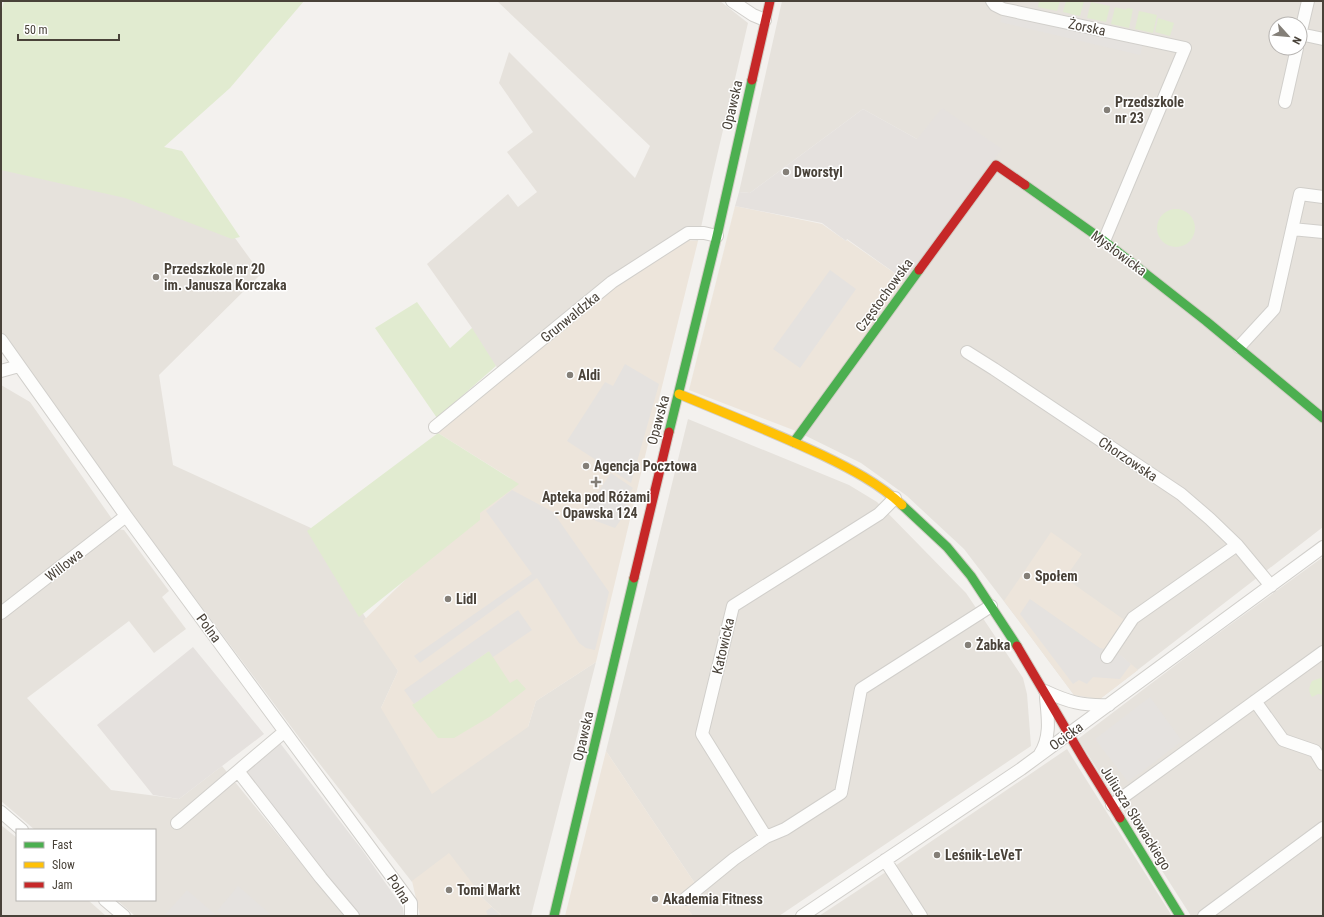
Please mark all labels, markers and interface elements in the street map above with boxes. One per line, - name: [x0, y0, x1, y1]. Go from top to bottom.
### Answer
- street label: Żorska: [1067, 15, 1107, 39]
- scale bar: [18, 16, 119, 42]
- north arrow: [1268, 16, 1308, 56]
- text: 50 m: [24, 23, 48, 37]
- text: N: [1289, 34, 1304, 46]
- street label: Opawska: [719, 79, 745, 131]
- place label: Przedszkole nr 23: [1115, 94, 1184, 126]
- marker: Przedszkole nr 23: [1102, 105, 1112, 115]
- place label: Dworstyl: [794, 164, 843, 180]
- marker: Dworstyl: [781, 167, 791, 177]
- street label: Mysłowicka: [1088, 227, 1150, 279]
- street label: Częstochowska: [852, 255, 916, 335]
- place label: Przedszkole nr 20 im. Janusza Korczaka: [164, 261, 287, 293]
- marker: Przedszkole nr 20 im. Janusza Korczaka: [151, 272, 161, 282]
- street label: Grunwaldzka: [537, 288, 603, 346]
- place label: Aldi: [578, 367, 600, 383]
- marker: Aldi: [565, 370, 575, 380]
- street label: Opawska: [644, 394, 672, 446]
- street label: Chorzowska: [1096, 433, 1160, 485]
- place label: Agencja Pocztowa: [594, 458, 697, 474]
- marker: Agencja Pocztowa: [581, 461, 591, 471]
- marker: Apteka pod Różami - Opawska 124: [591, 477, 601, 487]
- place label: Apteka pod Różami - Opawska 124: [542, 489, 650, 521]
- street label: Willowa: [42, 545, 86, 585]
- place label: Społem: [1035, 568, 1078, 584]
- marker: Społem: [1022, 571, 1032, 581]
- place label: Lidl: [456, 591, 477, 607]
- marker: Lidl: [443, 594, 453, 604]
- street label: Polna: [193, 611, 225, 645]
- street label: Katowicka: [709, 616, 737, 676]
- place label: Żabka: [976, 637, 1011, 653]
- marker: Żabka: [963, 640, 973, 650]
- street label: Opawska: [570, 710, 596, 762]
- street label: Ocicka: [1046, 718, 1086, 754]
- street label: Juliusza Słowackiego: [1098, 763, 1174, 873]
- legend: [16, 829, 156, 901]
- text: Fast: [52, 838, 73, 852]
- place label: Leśnik-LeVeT: [945, 847, 1023, 863]
- marker: Leśnik-LeVeT: [932, 850, 942, 860]
- text: Slow: [52, 858, 75, 872]
- street label: Polna: [384, 871, 414, 907]
- text: Jam: [52, 878, 73, 892]
- place label: Tomi Markt: [457, 882, 520, 898]
- marker: Tomi Markt: [444, 885, 454, 895]
- place label: Akademia Fitness: [663, 891, 763, 907]
- marker: Akademia Fitness: [650, 894, 660, 904]

